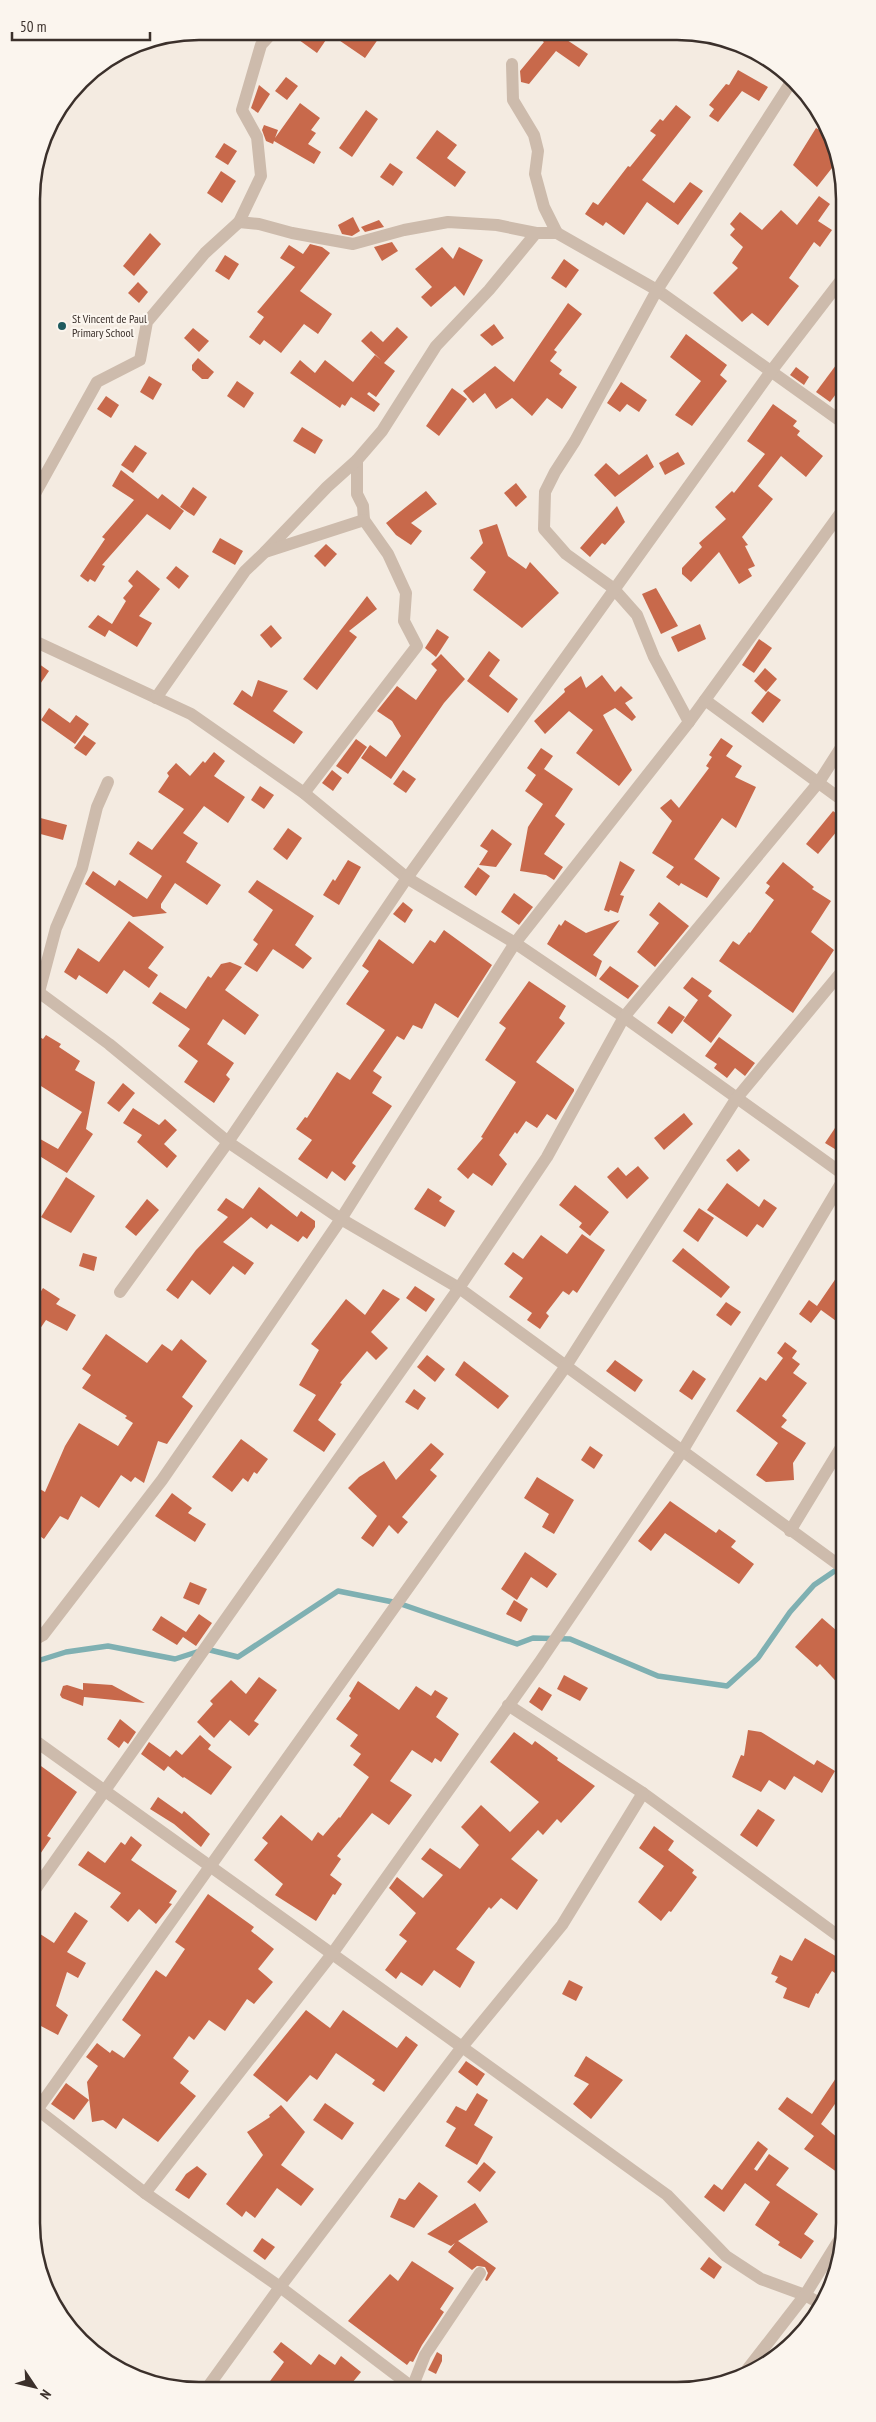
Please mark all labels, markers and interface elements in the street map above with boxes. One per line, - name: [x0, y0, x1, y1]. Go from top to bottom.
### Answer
- scale bar: [12, 10, 150, 42]
- text: 50 m: [20, 17, 46, 36]
- place label: St Vincent de Paul Primary School: [72, 311, 147, 340]
- marker: St Vincent de Paul Primary School: [56, 320, 68, 332]
- north arrow: [10, 2362, 60, 2412]
- text: N: [36, 2386, 55, 2403]

